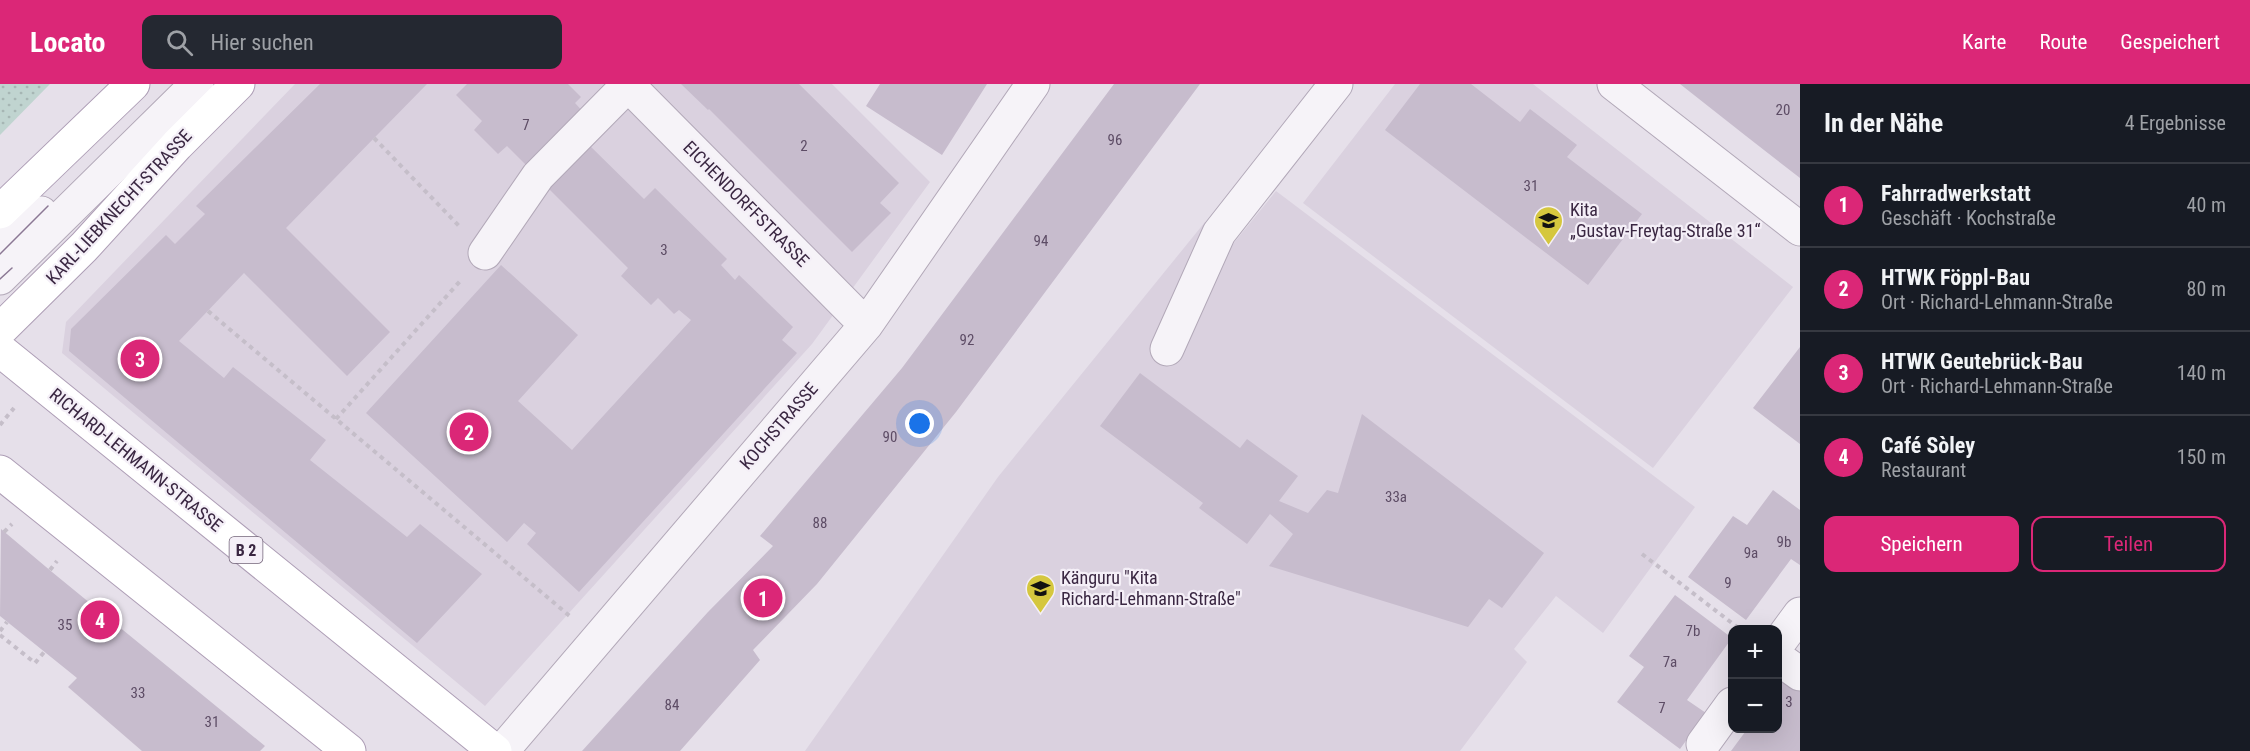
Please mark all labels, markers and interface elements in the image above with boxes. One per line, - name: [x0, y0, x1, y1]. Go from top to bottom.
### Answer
- search box: [142, 15, 562, 69]
- text: Locato: [30, 26, 106, 59]
- icon: search: [163, 26, 196, 59]
- text: Hier suchen: [211, 30, 314, 55]
- text: Karte: [1962, 30, 2006, 54]
- text: Route: [2039, 30, 2087, 54]
- text: Gespeichert: [2120, 30, 2220, 54]
- house number: 20: [1776, 101, 1790, 119]
- text: In der Nähe: [1824, 108, 1943, 138]
- text: 4 Ergebnisse: [2125, 111, 2226, 135]
- house number: 7: [522, 116, 530, 134]
- street label: KARL-LIEBKNECHT-STRASSE: [41, 125, 196, 288]
- house number: 96: [1108, 131, 1122, 149]
- street label: EICHENDORFFSTRASSE: [679, 136, 814, 271]
- house number: 2: [800, 137, 808, 155]
- house number: 31: [1524, 177, 1538, 195]
- text: Fahrradwerkstatt: [1881, 181, 2031, 206]
- text: 1: [1838, 193, 1849, 217]
- text: 40 m: [2187, 193, 2226, 217]
- place label: Kita „Gustav-Freytag-Straße 31“: [1570, 199, 1760, 241]
- school or university icon: Kita „Gustav-Freytag-Straße 31“: [1533, 204, 1565, 246]
- text: Geschäft · Kochstraße: [1881, 206, 2056, 230]
- house number: 94: [1034, 232, 1048, 250]
- house number: 3: [660, 241, 668, 259]
- text: HTWK Föppl-Bau: [1881, 265, 2030, 290]
- text: 2: [1838, 277, 1849, 301]
- text: 80 m: [2187, 277, 2226, 301]
- text: Ort · Richard-Lehmann-Straße: [1881, 290, 2113, 314]
- house number: 92: [960, 331, 974, 349]
- pin: 3: [120, 336, 160, 382]
- text: HTWK Geutebrück-Bau: [1881, 349, 2083, 374]
- text: 3: [1838, 361, 1849, 385]
- text: 140 m: [2177, 361, 2226, 385]
- text: Ort · Richard-Lehmann-Straße: [1881, 374, 2113, 398]
- street label: KOCHSTRASSE: [735, 378, 822, 473]
- street label: RICHARD-LEHMANN-STRASSE: [46, 383, 227, 536]
- your location: [905, 409, 934, 438]
- pin: 2: [450, 410, 488, 454]
- house number: 90: [883, 428, 897, 446]
- text: Café Sòley: [1881, 433, 1975, 458]
- text: 4: [1838, 445, 1849, 469]
- text: 150 m: [2177, 445, 2226, 469]
- text: Restaurant: [1881, 458, 1966, 482]
- house number: 33a: [1385, 488, 1407, 506]
- house number: 88: [813, 514, 827, 532]
- button: Speichern: [1824, 516, 2019, 572]
- button: Teilen: [2031, 516, 2226, 572]
- house number: 9b: [1777, 533, 1791, 551]
- road number: B 2: [230, 537, 262, 563]
- house number: 9a: [1744, 544, 1758, 562]
- place label: Känguru "Kita Richard-Lehmann-Straße": [1061, 567, 1241, 609]
- school or university icon: Känguru "Kita Richard-Lehmann-Straße": [1024, 572, 1056, 614]
- house number: 9: [1724, 574, 1732, 592]
- pin: 1: [744, 576, 783, 620]
- pin: 4: [80, 598, 120, 642]
- house number: 35: [58, 616, 72, 634]
- house number: 7b: [1686, 622, 1700, 640]
- map controls: [1728, 625, 1782, 733]
- button: +: [1728, 625, 1782, 679]
- house number: 7a: [1663, 653, 1677, 671]
- button: −: [1728, 679, 1782, 733]
- house number: 33: [131, 684, 145, 702]
- house number: 3: [1785, 693, 1793, 711]
- house number: 84: [665, 696, 679, 714]
- house number: 7: [1658, 699, 1666, 717]
- house number: 31: [205, 713, 219, 731]

